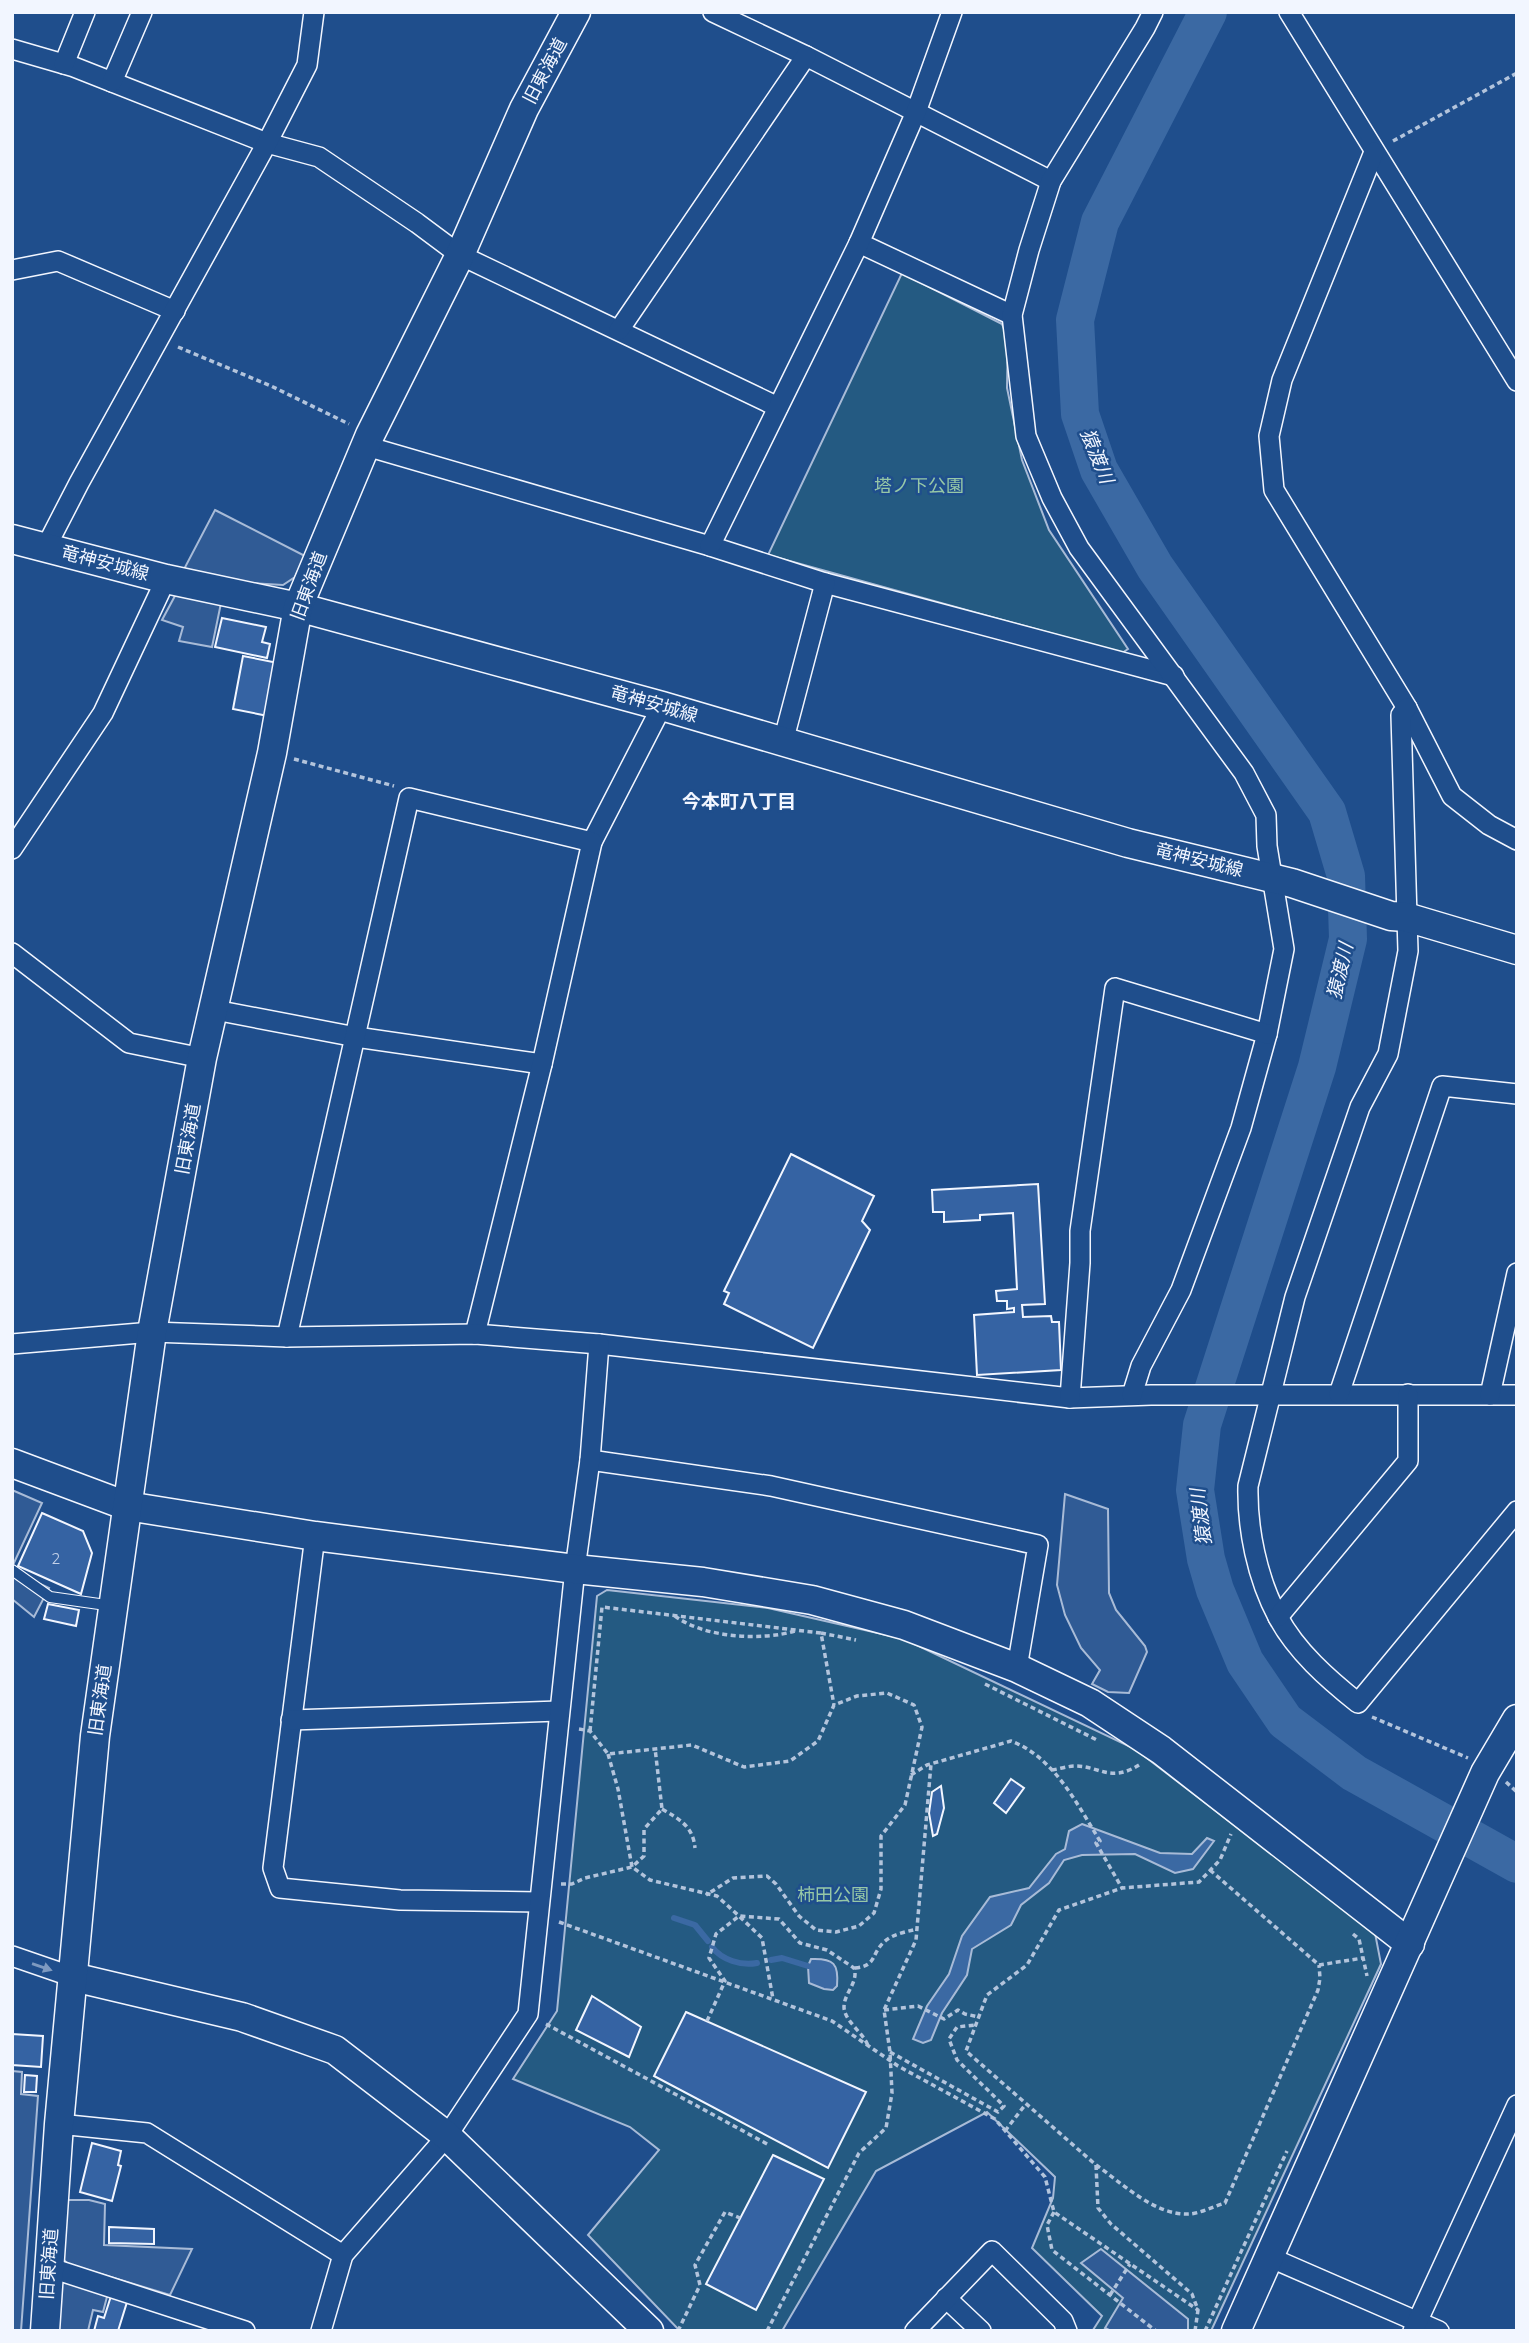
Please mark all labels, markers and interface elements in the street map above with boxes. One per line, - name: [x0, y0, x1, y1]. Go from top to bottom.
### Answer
- street label: 旧東海道: [518, 34, 572, 108]
- water label: 猿渡川: [1076, 425, 1119, 489]
- park label: 塔ノ下公園: [874, 475, 964, 497]
- street label: 竜神安城線: [59, 541, 151, 585]
- street label: 旧東海道: [286, 548, 332, 624]
- street label: 竜神安城線: [608, 681, 700, 727]
- district label: 今本町八丁目: [682, 790, 796, 813]
- street label: 竜神安城線: [1153, 838, 1245, 882]
- water label: 猿渡川: [1322, 939, 1358, 1001]
- street label: 旧東海道: [171, 1102, 205, 1176]
- water label: 猿渡川: [1186, 1485, 1216, 1547]
- house number: 2: [52, 1550, 60, 1568]
- street label: 旧東海道: [84, 1663, 116, 1737]
- park label: 柿田公園: [797, 1884, 869, 1906]
- one-way arrow: [32, 1962, 53, 1973]
- street label: 旧東海道: [36, 2227, 62, 2301]

